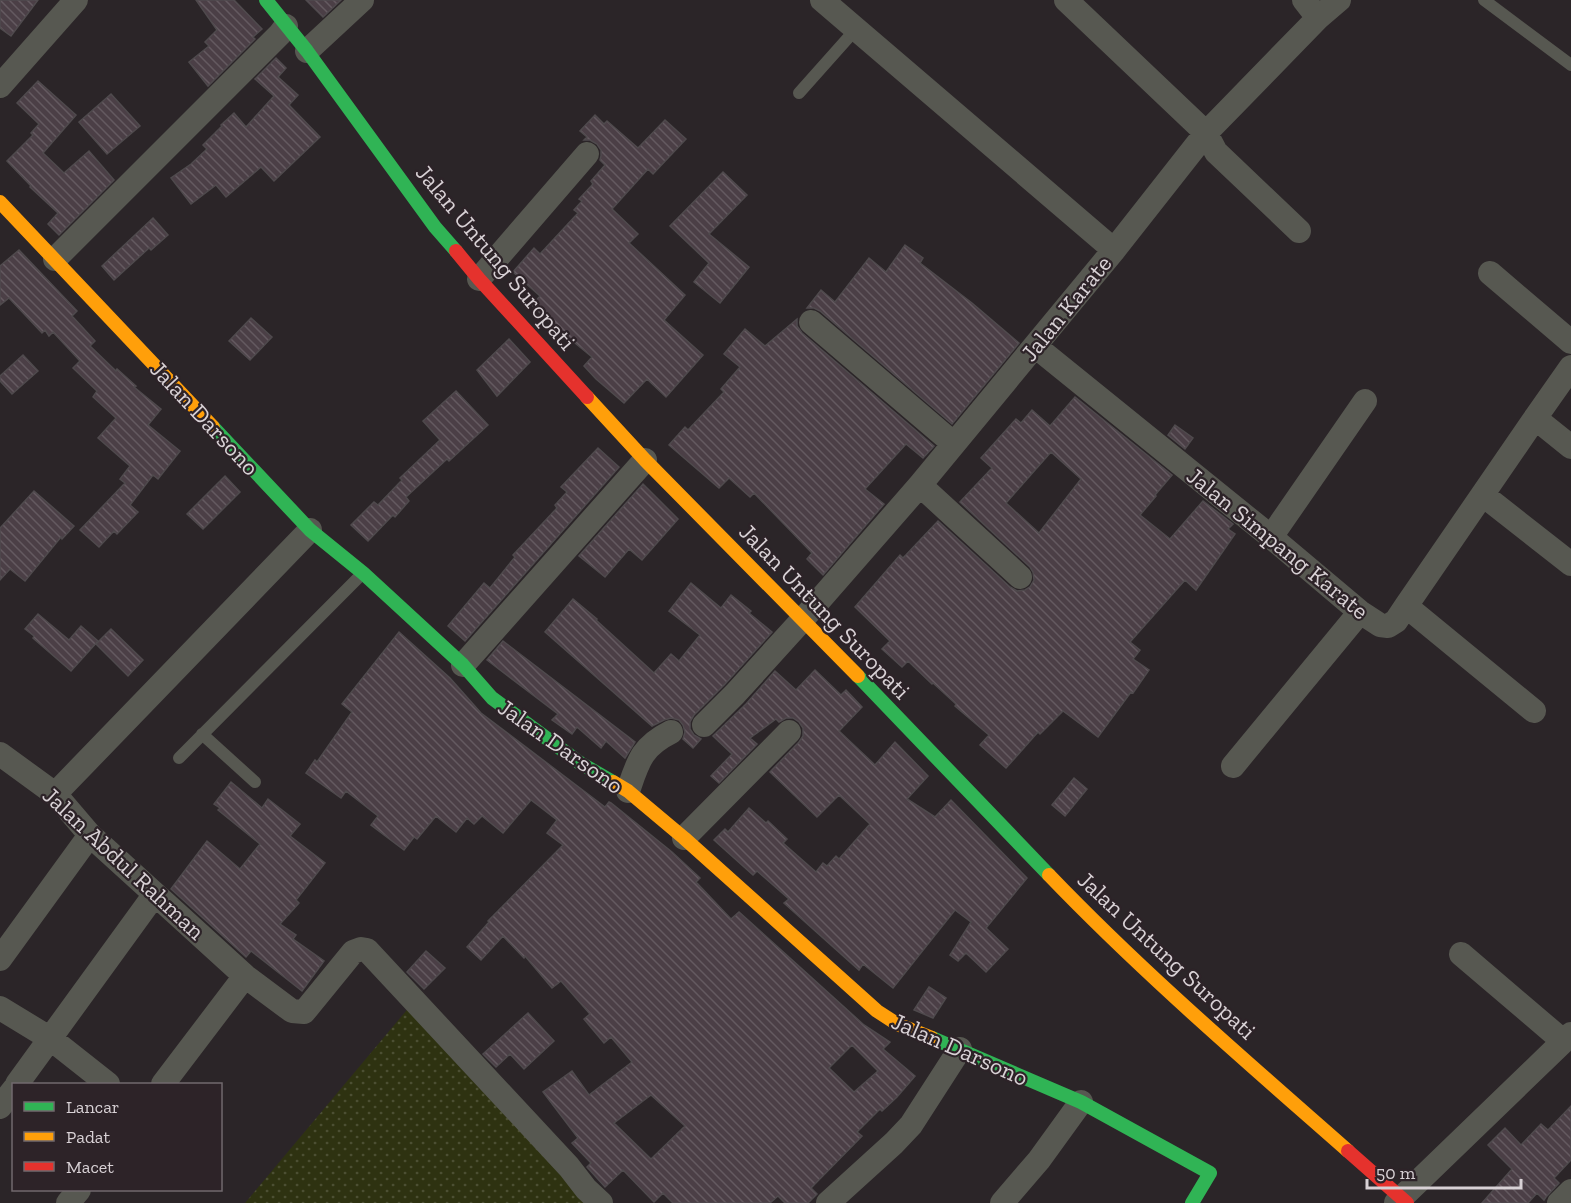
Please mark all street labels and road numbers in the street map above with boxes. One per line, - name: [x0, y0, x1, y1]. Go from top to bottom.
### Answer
- street label: Jalan Untung Suropati: [410, 158, 582, 356]
- street label: Jalan Karate: [1014, 249, 1118, 367]
- street label: Jalan Darsono: [144, 355, 266, 481]
- street label: Jalan Simpang Karate: [1181, 461, 1375, 625]
- street label: Jalan Untung Suropati: [734, 517, 917, 705]
- street label: Jalan Darsono: [493, 692, 629, 800]
- street label: Jalan Abdul Rahman: [37, 780, 211, 946]
- street label: Jalan Untung Suropati: [1072, 865, 1262, 1045]
- street label: Jalan Darsono: [887, 1006, 1033, 1092]

